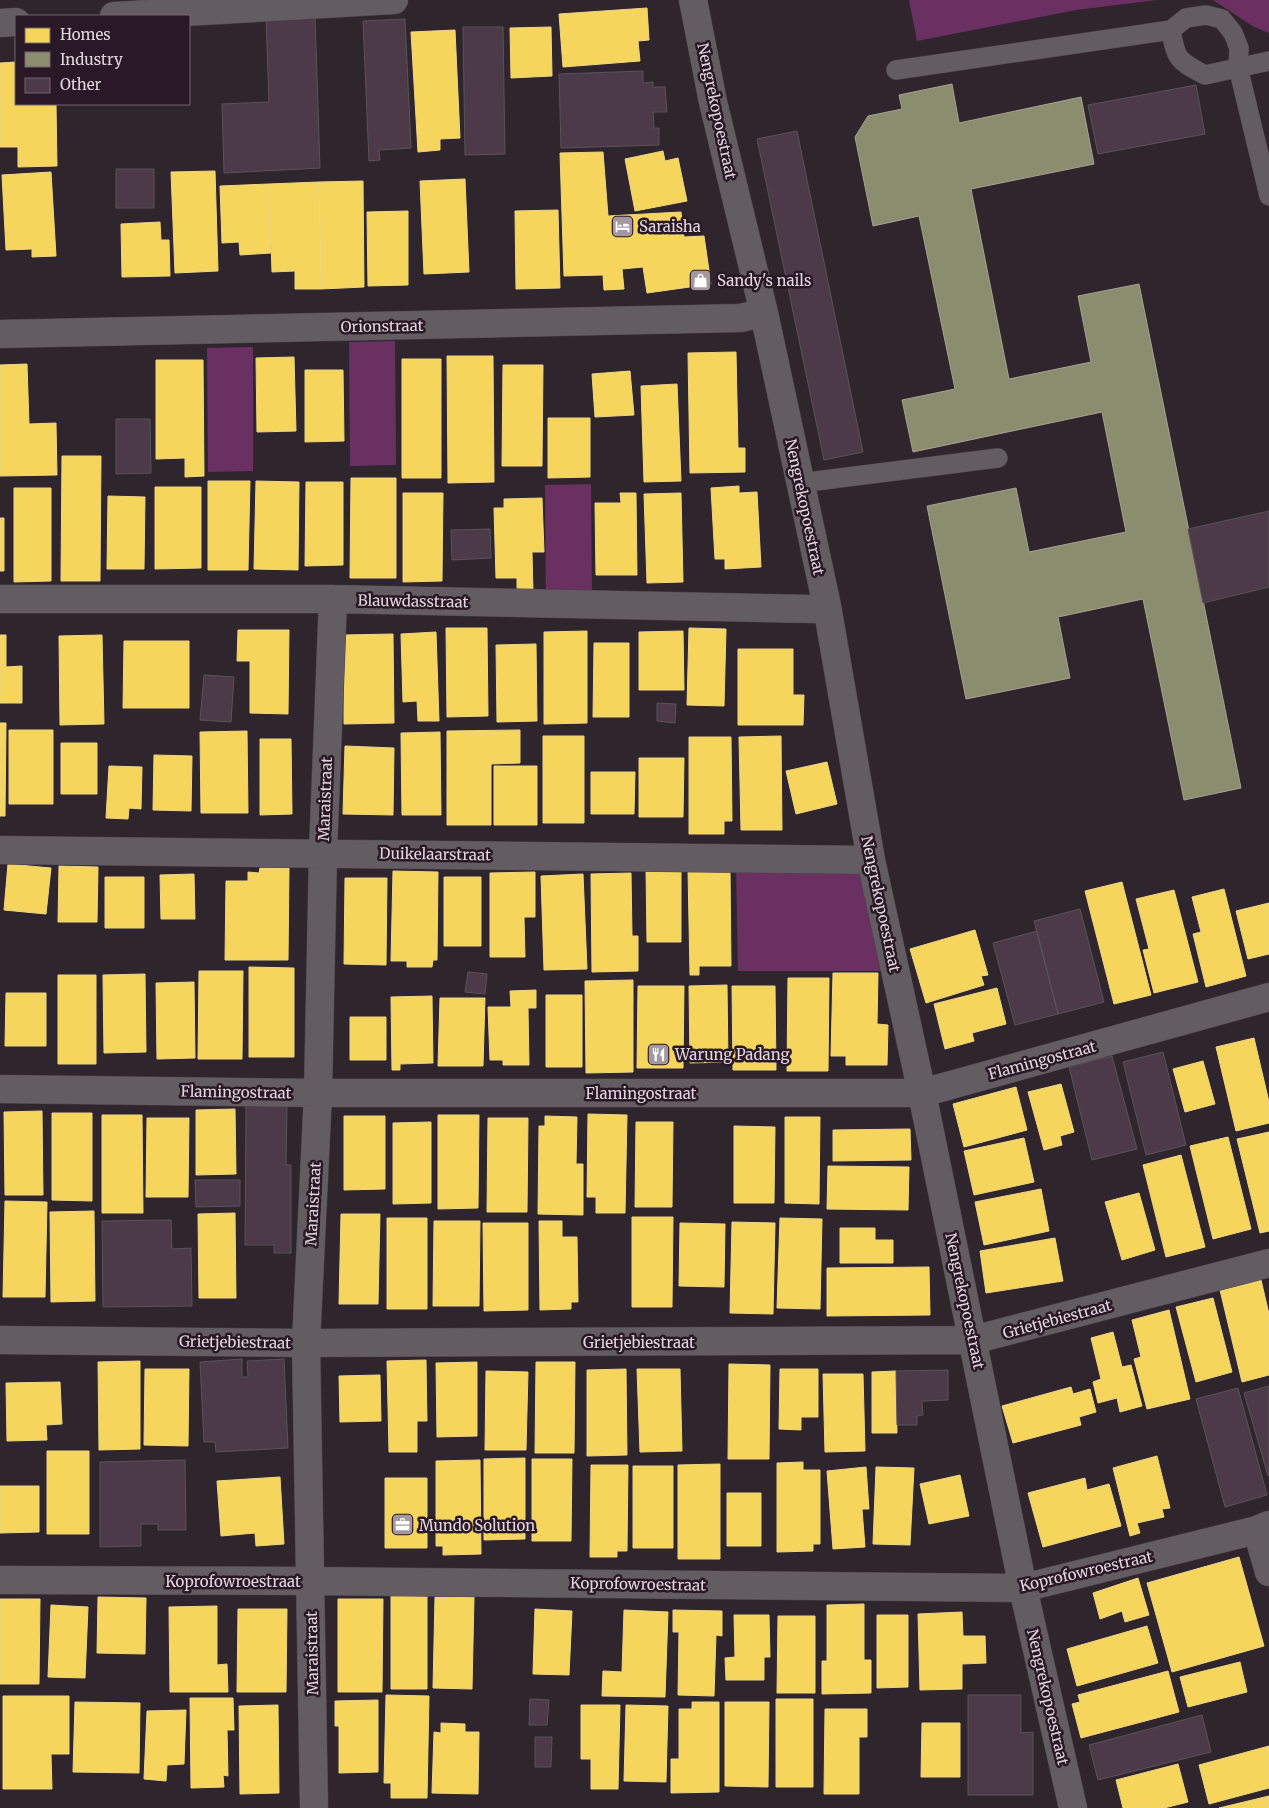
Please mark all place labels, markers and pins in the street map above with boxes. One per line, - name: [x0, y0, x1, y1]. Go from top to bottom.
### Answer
- hotel icon: Saraisha: [611, 214, 635, 238]
- place label: Saraisha: [639, 217, 701, 236]
- shop icon: Sandy's nails: [689, 268, 713, 292]
- place label: Sandy's nails: [717, 271, 811, 290]
- restaurant icon: Warung Padang: [647, 1042, 671, 1066]
- place label: Warung Padang: [674, 1045, 789, 1064]
- office icon: Mundo Solution: [391, 1513, 415, 1537]
- place label: Mundo Solution: [419, 1516, 535, 1535]

